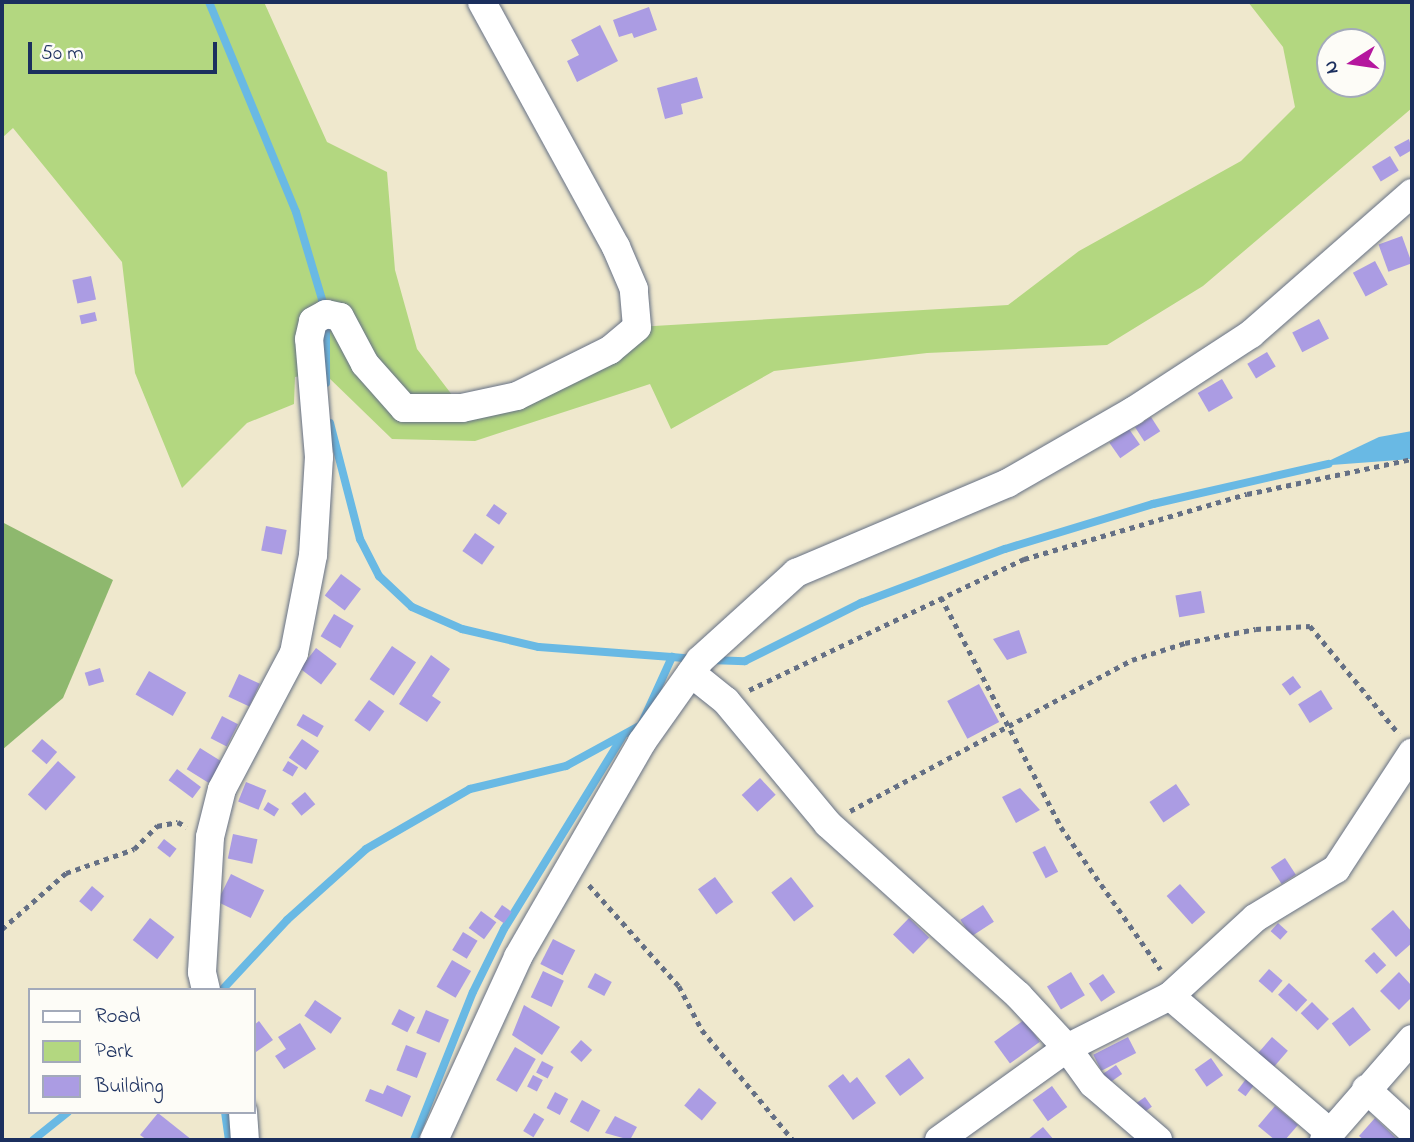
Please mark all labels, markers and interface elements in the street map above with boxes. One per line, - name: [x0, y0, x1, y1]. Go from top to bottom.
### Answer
- scale bar: [32, 28, 220, 72]
- north arrow: [1316, 28, 1386, 98]
- text: 50 m: [41, 39, 84, 69]
- text: N: [1317, 58, 1346, 76]
- legend: [28, 988, 256, 1114]
- text: Road: [95, 1002, 141, 1032]
- text: Park: [95, 1037, 133, 1067]
- text: Building: [95, 1072, 164, 1102]

